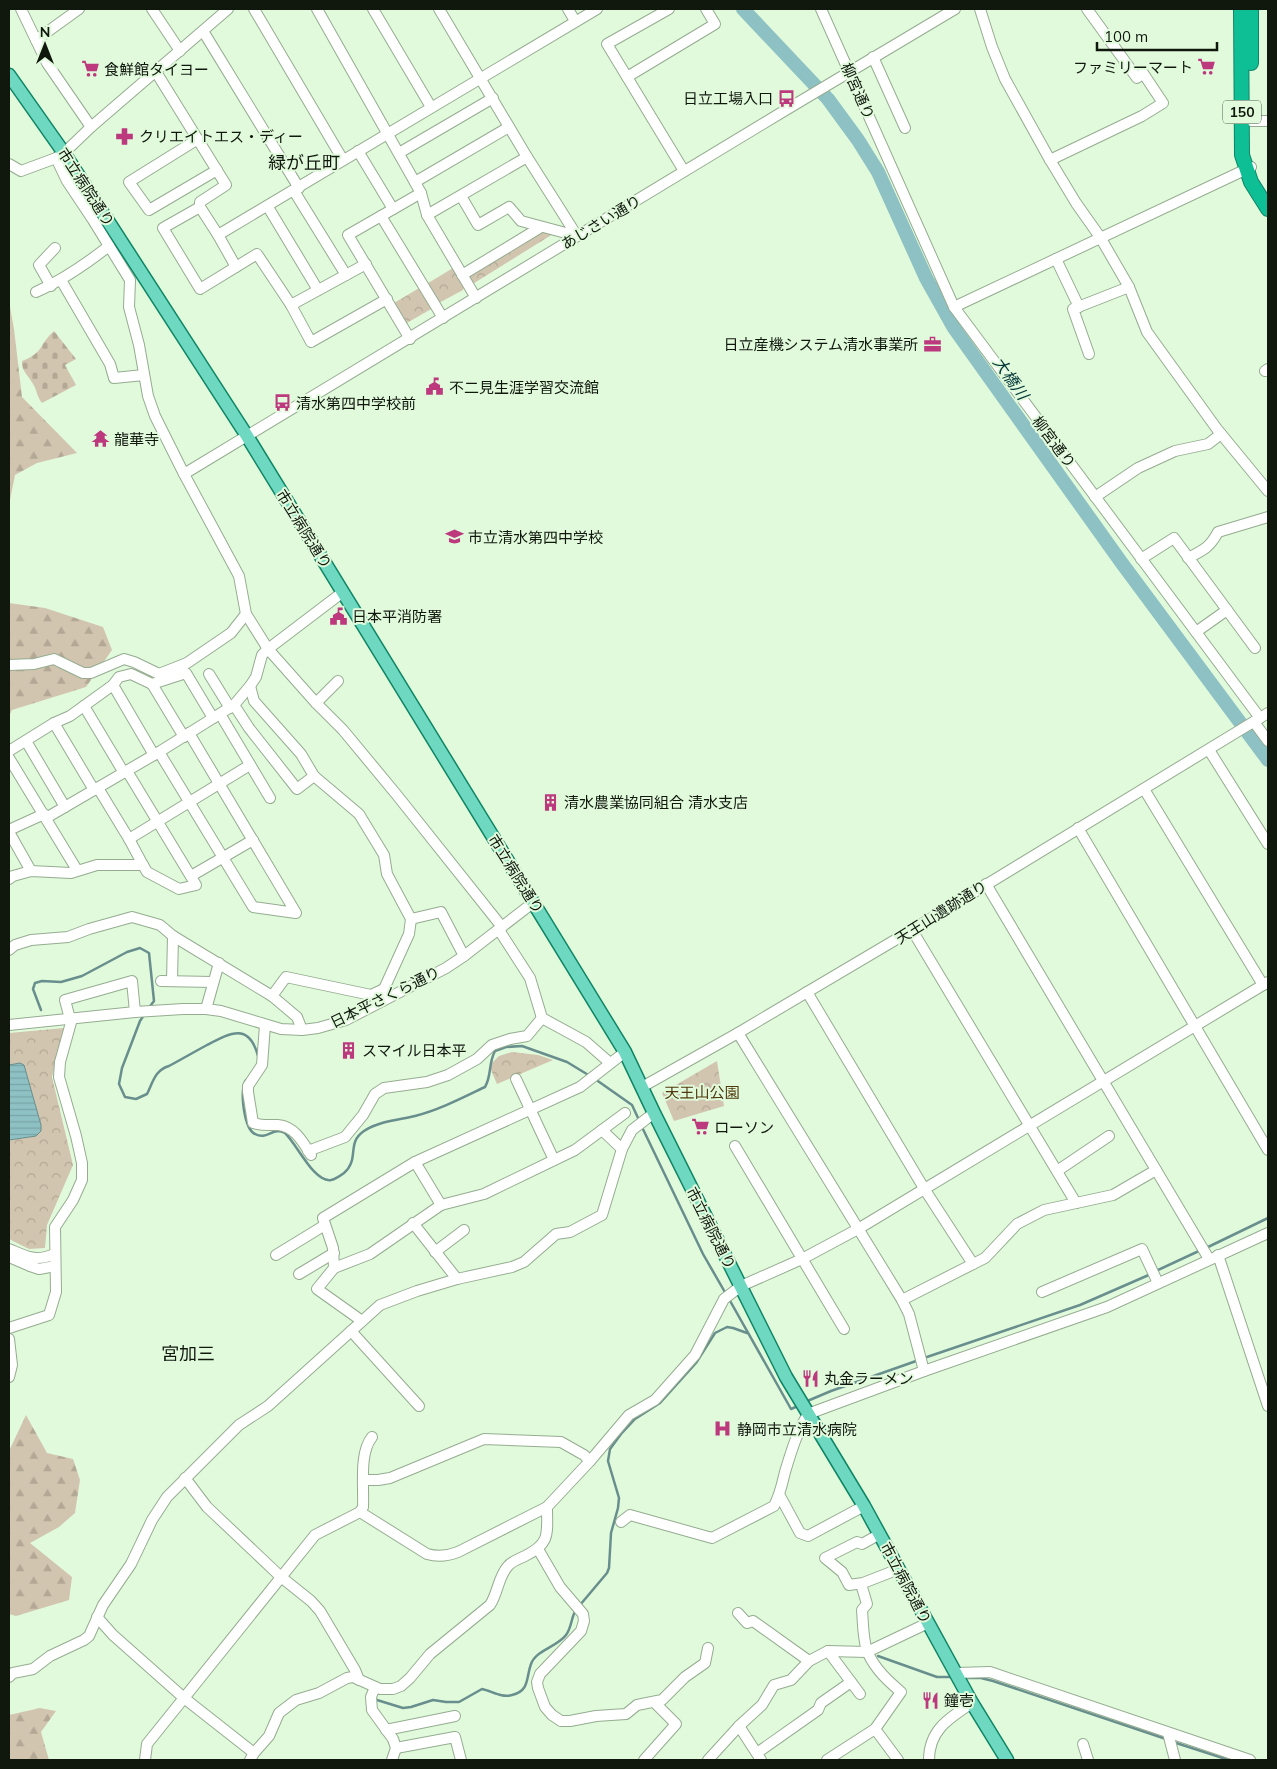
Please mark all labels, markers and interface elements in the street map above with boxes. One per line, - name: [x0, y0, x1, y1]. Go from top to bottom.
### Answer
- north arrow: [20, 20, 70, 70]
- scale bar: [1097, 20, 1217, 52]
- text: N: [40, 23, 50, 41]
- text: 100 m: [1104, 27, 1148, 46]
- supermarket icon: ファミリーマート: [1197, 57, 1217, 77]
- place label: ファミリーマート: [1073, 58, 1193, 77]
- supermarket icon: 食鮮館タイヨー: [80, 59, 100, 79]
- place label: 食鮮館タイヨー: [104, 60, 209, 79]
- street label: 柳宮通り: [837, 60, 879, 122]
- bus stop icon: 日立工場入口: [777, 88, 797, 108]
- place label: 日立工場入口: [683, 89, 773, 108]
- road number: 150: [1223, 100, 1261, 124]
- pharmacy icon: クリエイトエス・ディー: [115, 126, 135, 146]
- place label: クリエイトエス・ディー: [139, 127, 303, 146]
- street label: 市立病院通り: [54, 144, 118, 230]
- district label: 緑が丘町: [268, 151, 340, 174]
- street label: あじさい通り: [558, 191, 644, 253]
- office icon: 日立産機システム清水事業所: [922, 334, 942, 354]
- place label: 日立産機システム清水事業所: [723, 335, 918, 354]
- water label: 大橋川: [989, 353, 1034, 405]
- public building icon: 不二見生涯学習交流館: [425, 377, 445, 397]
- place label: 不二見生涯学習交流館: [449, 378, 599, 397]
- bus stop icon: 清水第四中学校前: [272, 393, 292, 413]
- place label: 清水第四中学校前: [296, 394, 416, 413]
- street label: 柳宮通り: [1028, 412, 1080, 472]
- temple icon: 龍華寺: [90, 429, 110, 449]
- place label: 龍華寺: [114, 430, 159, 449]
- street label: 市立病院通り: [272, 486, 336, 572]
- school or university icon: 市立清水第四中学校: [444, 527, 464, 547]
- place label: 市立清水第四中学校: [468, 528, 603, 547]
- public building icon: 日本平消防署: [328, 606, 348, 626]
- place label: 日本平消防署: [352, 607, 442, 626]
- building icon: 清水農業協同組合 清水支店: [540, 792, 560, 812]
- place label: 清水農業協同組合 清水支店: [564, 793, 748, 812]
- street label: 市立病院通り: [484, 831, 548, 917]
- street label: 天王山遺跡通り: [891, 876, 991, 948]
- street label: 日本平さくら通り: [327, 962, 443, 1032]
- building icon: スマイル日本平: [338, 1040, 358, 1060]
- place label: スマイル日本平: [362, 1041, 467, 1060]
- park label: 天王山公園: [664, 1083, 740, 1102]
- supermarket icon: ローソン: [690, 1117, 710, 1137]
- place label: ローソン: [714, 1118, 774, 1137]
- street label: 市立病院通り: [682, 1184, 740, 1272]
- district label: 宮加三: [161, 1342, 215, 1365]
- restaurant icon: 丸金ラーメン: [800, 1368, 820, 1388]
- place label: 丸金ラーメン: [824, 1369, 913, 1388]
- hospital icon: 静岡市立清水病院: [713, 1419, 733, 1439]
- place label: 静岡市立清水病院: [737, 1420, 857, 1439]
- street label: 市立病院通り: [876, 1539, 936, 1627]
- restaurant icon: 鐘壱: [920, 1690, 940, 1710]
- place label: 鐘壱: [944, 1691, 974, 1710]

